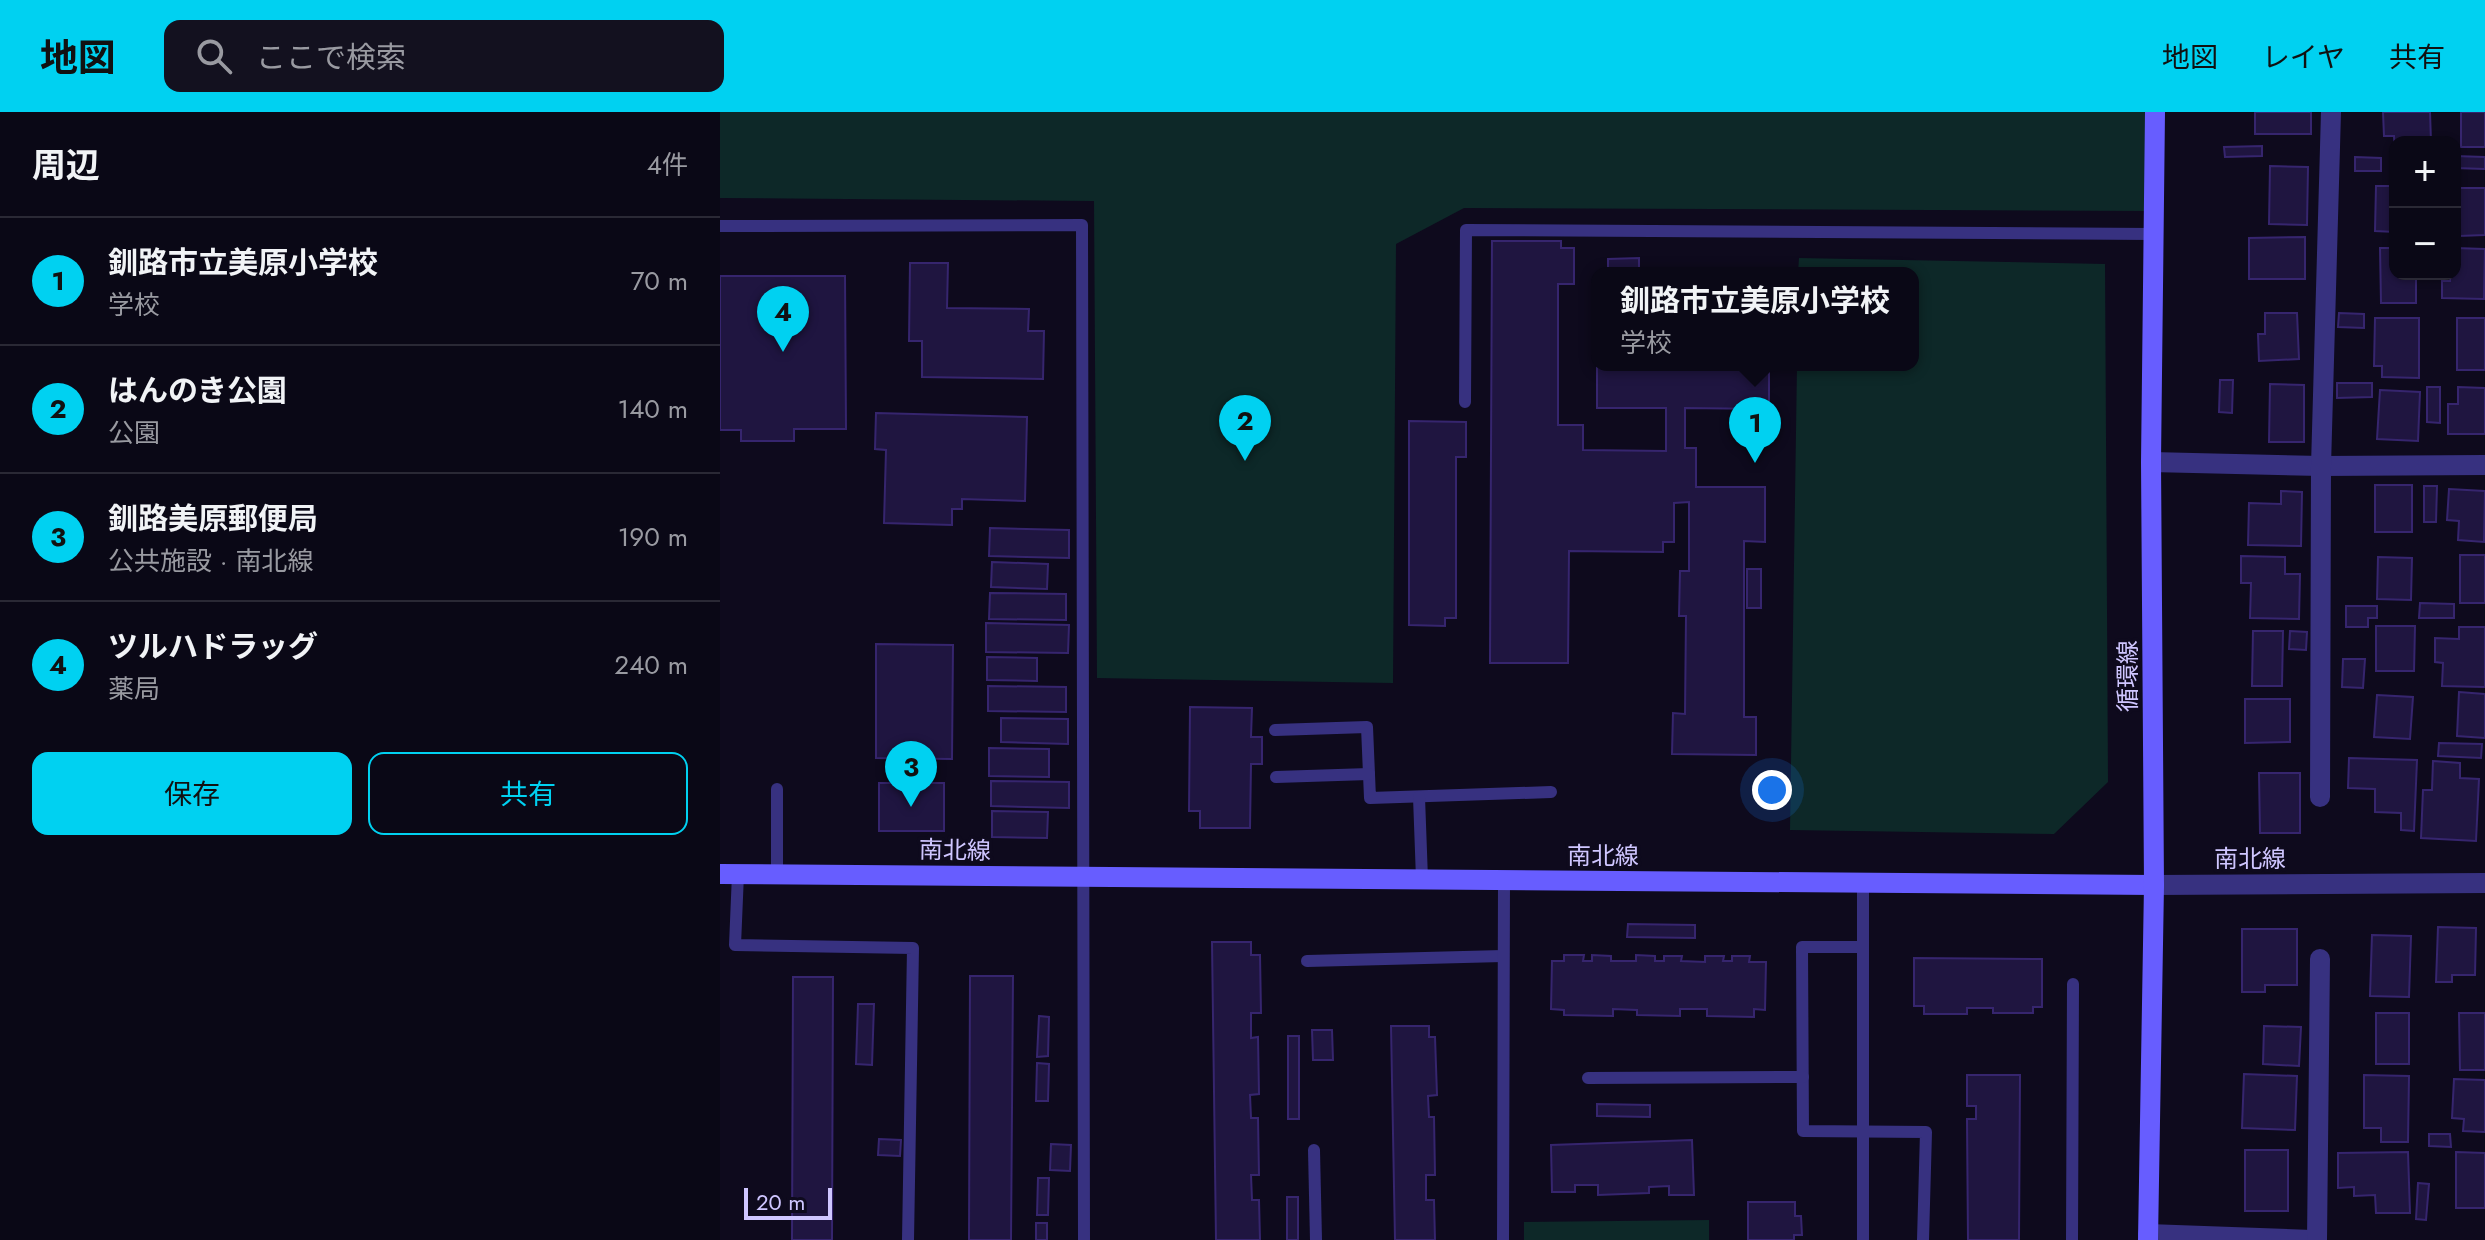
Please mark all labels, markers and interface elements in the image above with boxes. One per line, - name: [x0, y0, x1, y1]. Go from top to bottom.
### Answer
- search box: [164, 20, 724, 92]
- text: 地図: [40, 30, 116, 85]
- icon: search: [192, 34, 236, 78]
- text: ここで検索: [256, 36, 406, 79]
- text: 地図: [2162, 37, 2218, 78]
- text: レイヤ: [2262, 37, 2345, 78]
- text: 共有: [2389, 37, 2445, 78]
- map controls: [2389, 136, 2461, 280]
- button: +: [2389, 136, 2461, 208]
- text: 周辺: [32, 141, 100, 190]
- text: 4件: [647, 146, 688, 184]
- button: −: [2389, 208, 2461, 280]
- text: 釧路市立美原小学校: [108, 241, 378, 284]
- text: 1: [51, 262, 65, 300]
- text: 70 m: [631, 262, 688, 300]
- popup: [1591, 267, 1919, 371]
- text: 釧路市立美原小学校: [1620, 279, 1890, 322]
- text: 学校: [108, 286, 160, 324]
- pin: 4: [757, 286, 809, 352]
- text: 学校: [1620, 324, 1672, 362]
- text: はんのき公園: [108, 369, 287, 412]
- text: 2: [49, 390, 67, 428]
- text: 140 m: [617, 390, 688, 428]
- pin: 2: [1219, 395, 1271, 461]
- pin: 1: [1729, 397, 1781, 463]
- text: 公園: [108, 414, 160, 452]
- text: 釧路美原郵便局: [108, 497, 318, 540]
- text: 3: [50, 518, 66, 556]
- text: 190 m: [618, 518, 688, 556]
- text: 公共施設 · 南北線: [108, 542, 313, 580]
- text: ツルハドラッグ: [108, 625, 318, 668]
- street label: 循環線: [2110, 640, 2145, 712]
- text: 4: [49, 646, 67, 684]
- text: 240 m: [614, 646, 688, 684]
- text: 薬局: [108, 670, 160, 708]
- pin: 3: [885, 741, 937, 807]
- button: 保存: [32, 752, 352, 835]
- button: 共有: [368, 752, 688, 835]
- your location: [1752, 770, 1792, 810]
- street label: 南北線: [919, 832, 991, 868]
- street label: 南北線: [1567, 838, 1639, 873]
- street label: 南北線: [2214, 841, 2286, 876]
- scale bar: [744, 1184, 832, 1220]
- text: 20 m: [756, 1186, 805, 1218]

